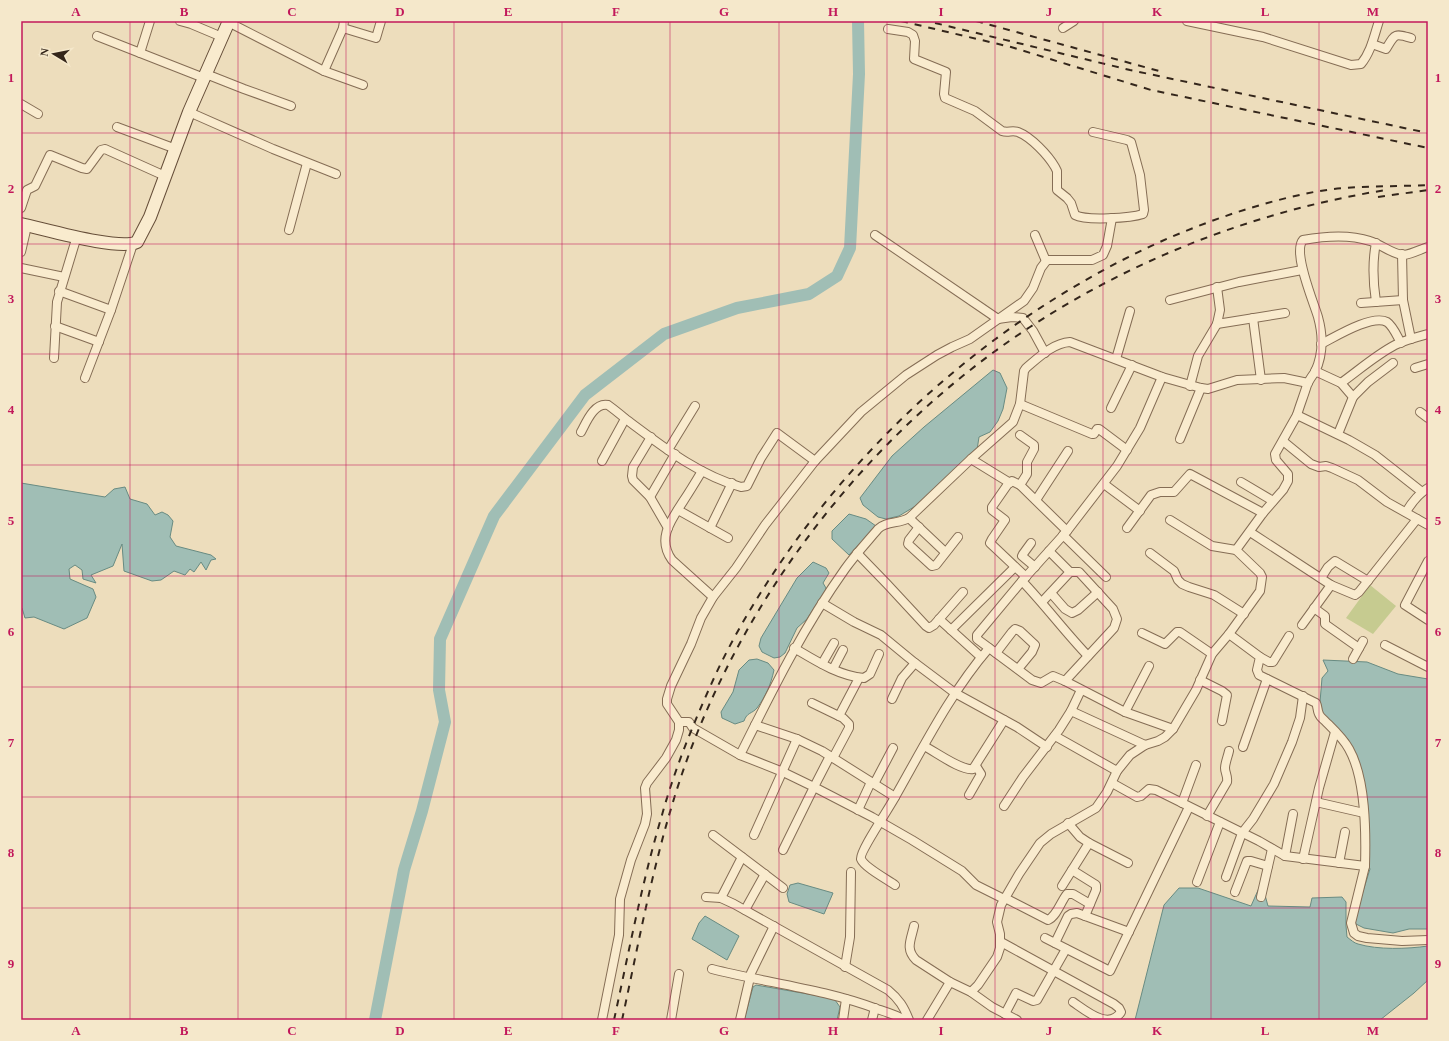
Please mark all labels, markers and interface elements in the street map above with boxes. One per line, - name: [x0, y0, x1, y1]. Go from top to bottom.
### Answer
- text: A: [71, 4, 81, 19]
- text: B: [180, 4, 189, 19]
- text: C: [287, 4, 297, 19]
- text: D: [395, 4, 405, 19]
- text: E: [504, 4, 512, 19]
- text: F: [612, 4, 620, 19]
- text: G: [719, 4, 729, 19]
- text: H: [828, 4, 838, 19]
- text: I: [938, 4, 944, 19]
- text: J: [1046, 4, 1053, 19]
- text: K: [1152, 4, 1163, 19]
- text: L: [1261, 4, 1270, 19]
- text: M: [1367, 4, 1379, 19]
- north arrow: [34, 34, 74, 74]
- text: N: [38, 47, 51, 57]
- text: 1: [8, 70, 14, 85]
- text: 1: [1435, 70, 1441, 85]
- text: 2: [8, 181, 14, 196]
- text: 2: [1435, 181, 1441, 196]
- text: 3: [8, 291, 15, 306]
- text: 3: [1435, 291, 1442, 306]
- text: 4: [8, 402, 15, 417]
- text: 4: [1435, 402, 1442, 417]
- text: 5: [8, 513, 15, 528]
- text: 5: [1435, 513, 1442, 528]
- text: 6: [8, 624, 15, 639]
- text: 6: [1435, 624, 1442, 639]
- text: 7: [8, 735, 15, 750]
- text: 7: [1435, 735, 1442, 750]
- text: 8: [8, 845, 15, 860]
- text: 8: [1435, 845, 1442, 860]
- text: 9: [8, 956, 15, 971]
- text: 9: [1435, 956, 1442, 971]
- text: A: [71, 1023, 81, 1038]
- text: B: [180, 1023, 189, 1038]
- text: C: [287, 1023, 297, 1038]
- text: D: [395, 1023, 405, 1038]
- text: E: [504, 1023, 512, 1038]
- text: F: [612, 1023, 620, 1038]
- text: G: [719, 1023, 729, 1038]
- text: H: [828, 1023, 838, 1038]
- text: I: [938, 1023, 944, 1038]
- text: J: [1046, 1023, 1053, 1038]
- text: K: [1152, 1023, 1163, 1038]
- text: L: [1261, 1023, 1270, 1038]
- text: M: [1367, 1023, 1379, 1038]

